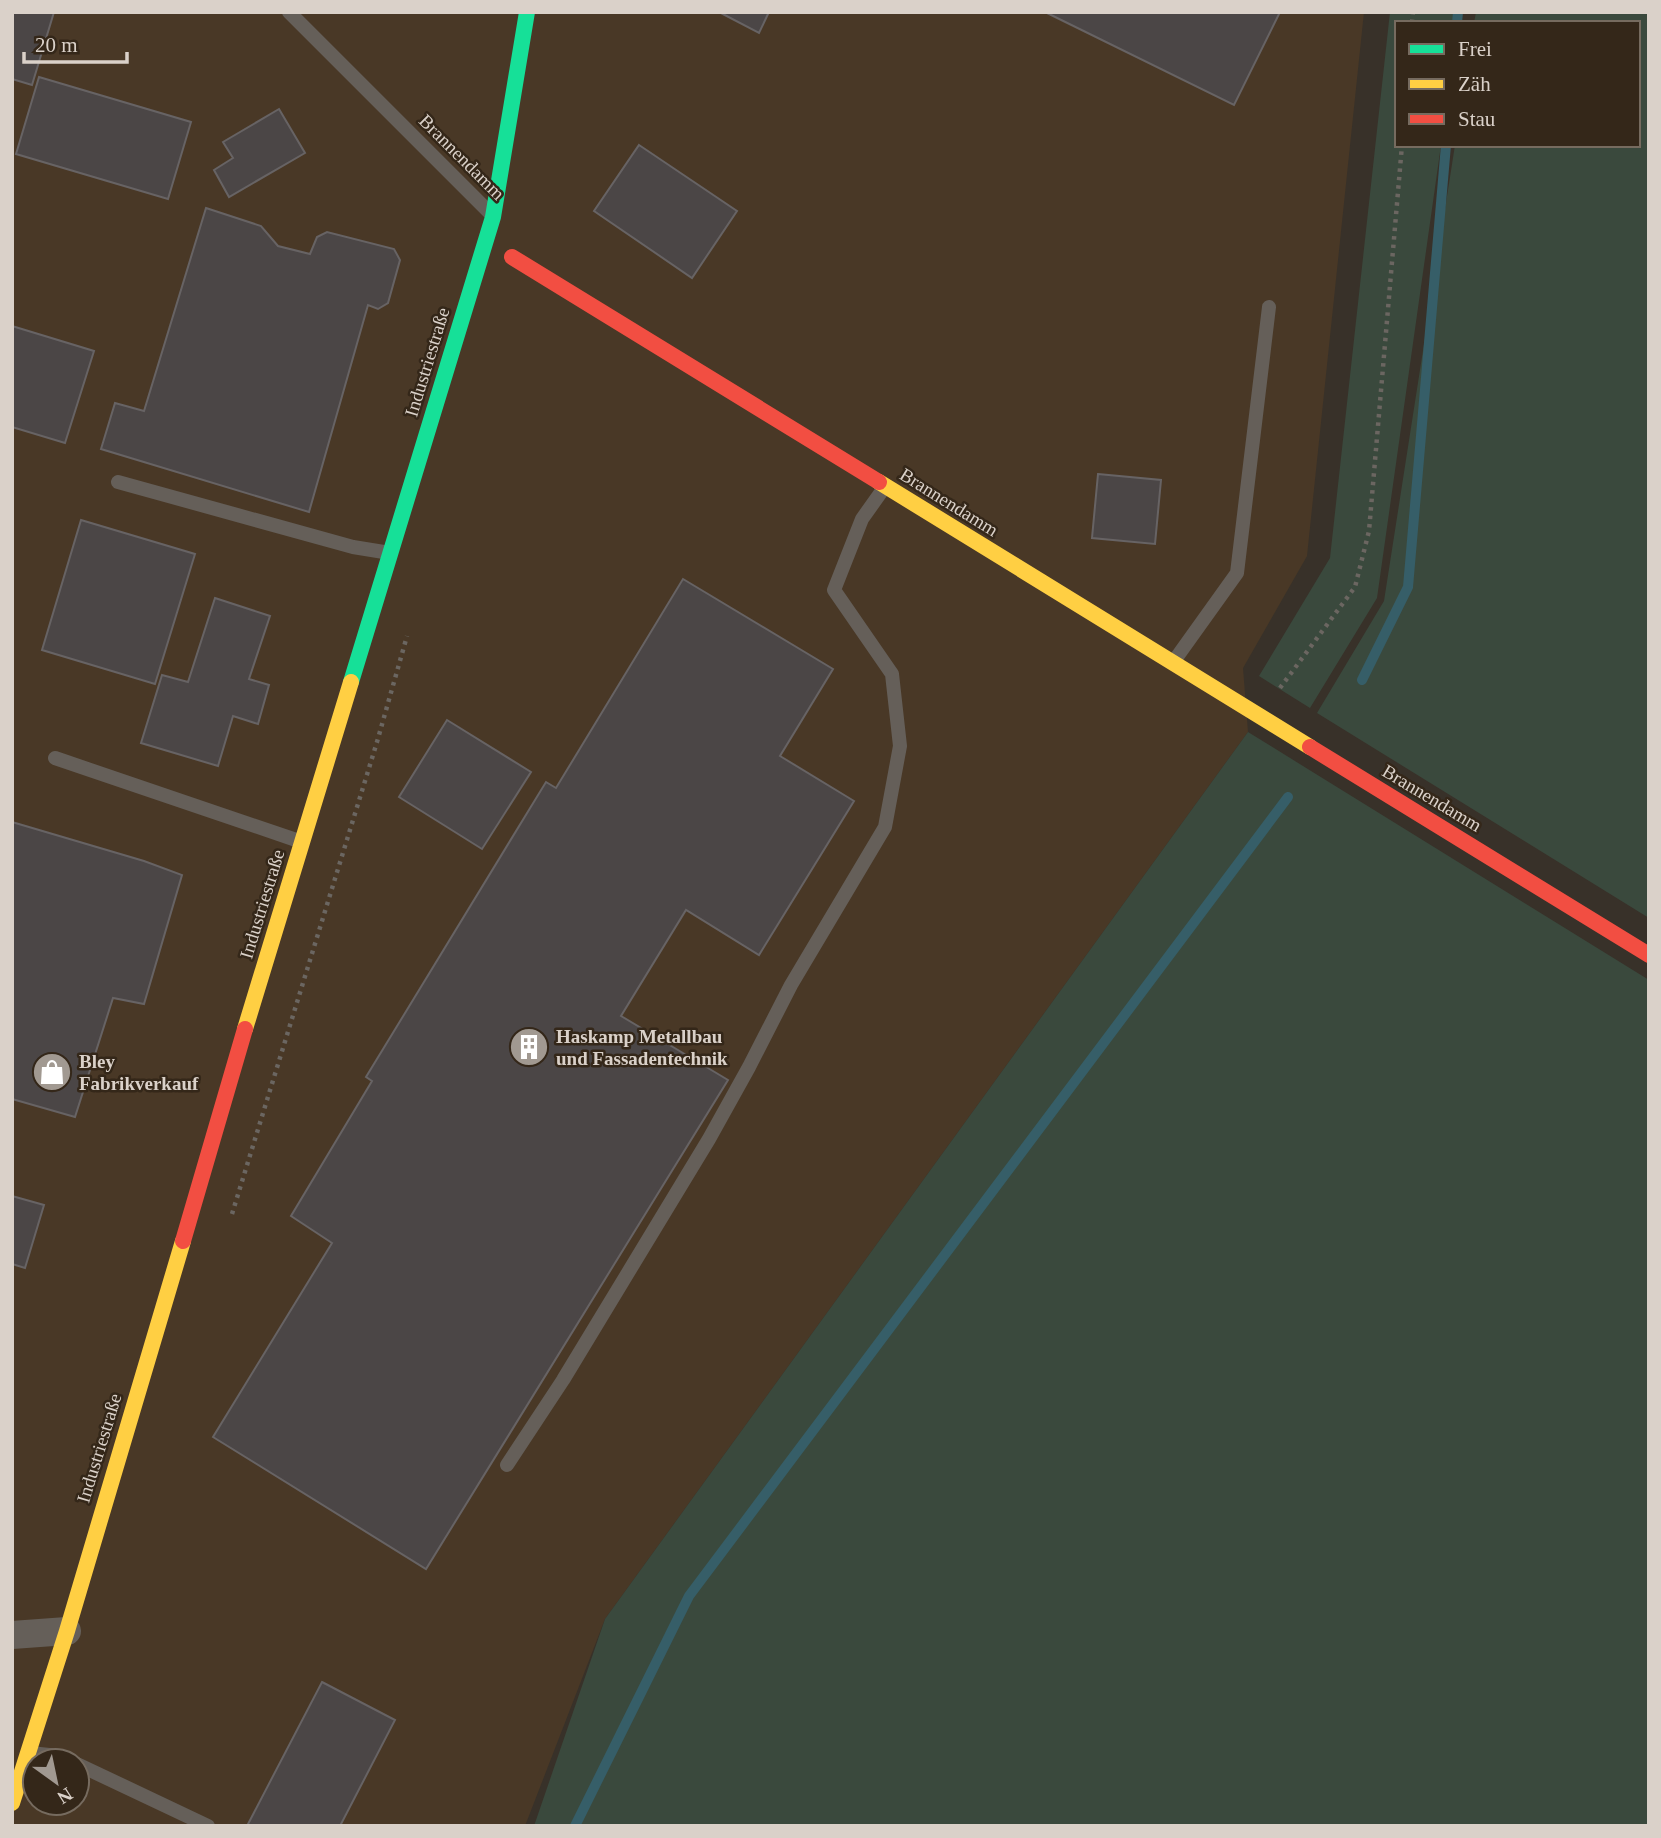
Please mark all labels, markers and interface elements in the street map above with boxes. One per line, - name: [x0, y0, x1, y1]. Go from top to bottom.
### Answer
- scale bar: [24, 21, 128, 65]
- legend: [1395, 21, 1640, 147]
- text: 20 m: [35, 33, 78, 57]
- text: Frei: [1458, 37, 1492, 61]
- text: Zäh: [1458, 72, 1491, 96]
- text: Stau: [1458, 107, 1496, 131]
- street label: Brannendamm: [415, 110, 509, 204]
- street label: Industriestraße: [400, 305, 454, 419]
- street label: Brannendamm: [896, 463, 1002, 541]
- street label: Brannendamm: [1379, 760, 1486, 836]
- street label: Industriestraße: [235, 847, 289, 961]
- building icon: Haskamp Metallbau und Fassadentechnik: [508, 1026, 550, 1068]
- place label: Haskamp Metallbau und Fassadentechnik: [556, 1026, 728, 1069]
- shop icon: Bley Fabrikverkauf: [31, 1051, 73, 1093]
- place label: Bley Fabrikverkauf: [79, 1051, 199, 1094]
- street label: Industriestraße: [72, 1391, 126, 1505]
- north arrow: [21, 1747, 91, 1817]
- text: N: [53, 1783, 76, 1809]

